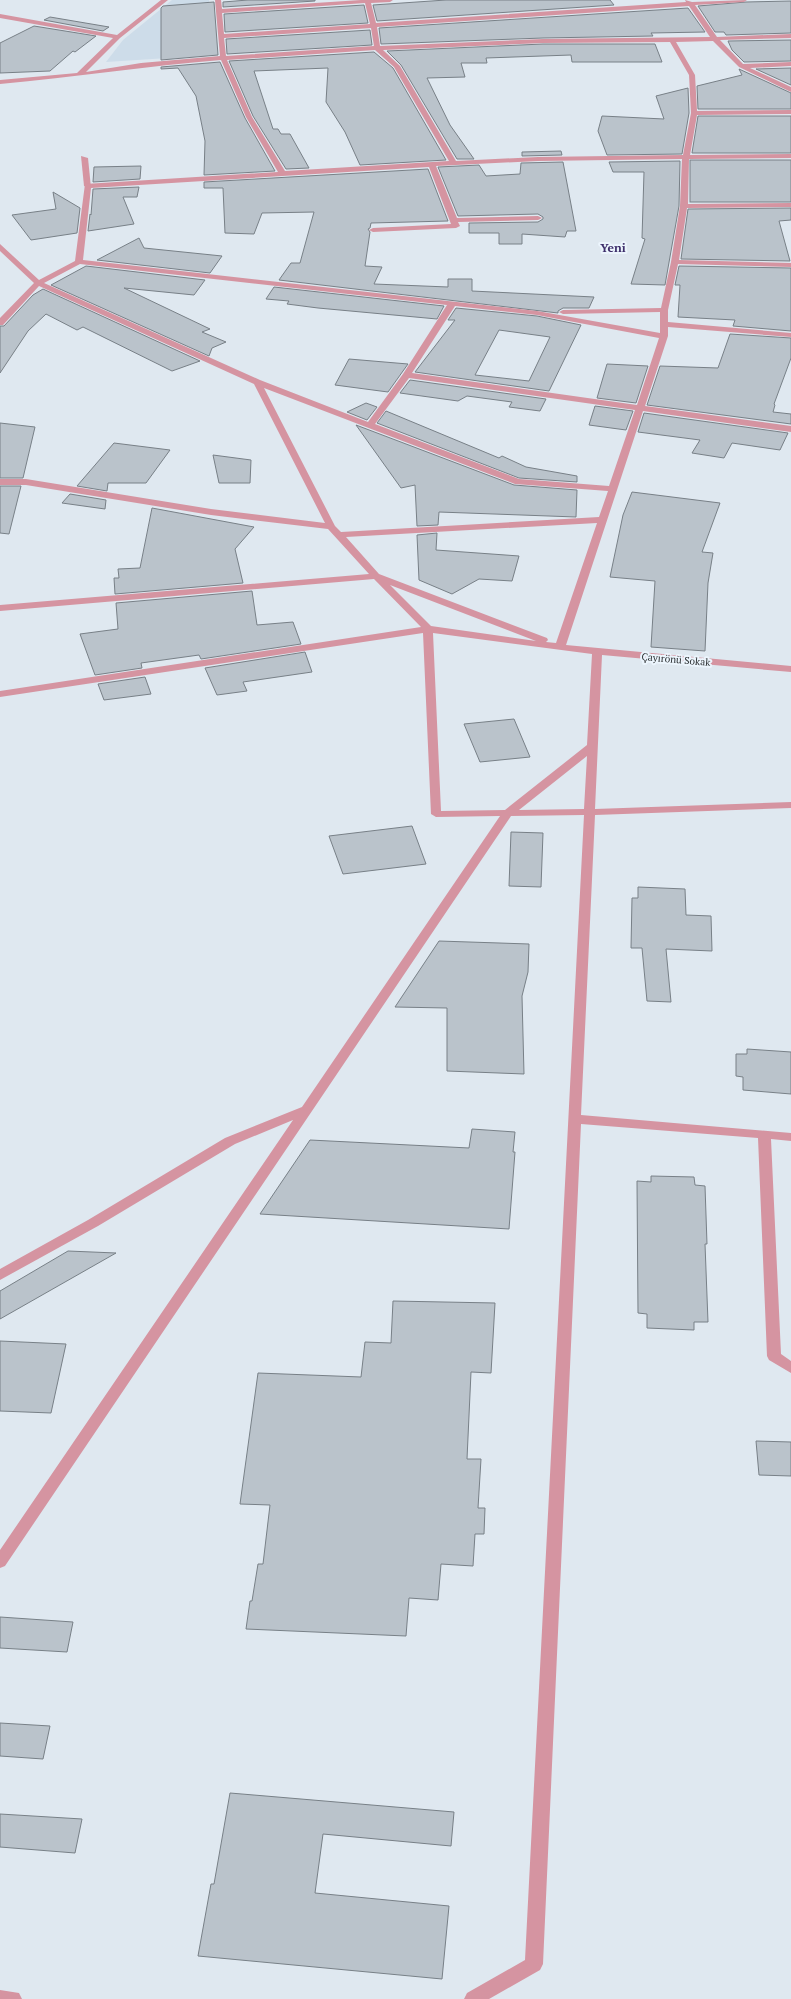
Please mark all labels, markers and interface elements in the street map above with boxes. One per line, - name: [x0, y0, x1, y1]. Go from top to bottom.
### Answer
- district label: Yeni: [600, 240, 626, 255]
- street label: Çayırönü Sokak: [641, 650, 712, 669]

